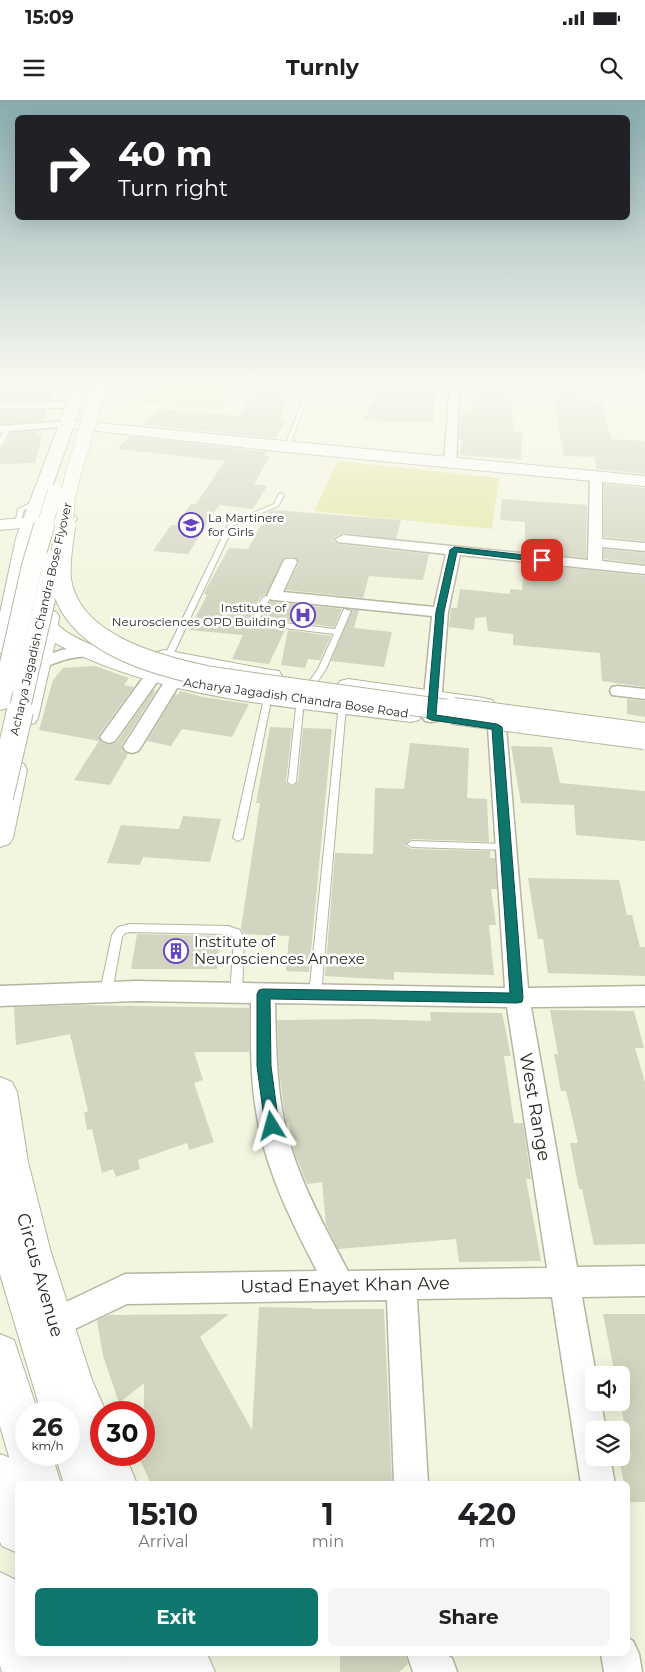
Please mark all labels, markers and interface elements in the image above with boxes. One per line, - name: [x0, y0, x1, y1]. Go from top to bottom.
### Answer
- text: 15:09: [25, 6, 74, 29]
- icon: menu: [20, 54, 48, 82]
- text: Turnly: [286, 54, 359, 81]
- icon: search: [597, 54, 625, 82]
- text: 40 m: [118, 132, 213, 175]
- icon: right: [35, 135, 100, 200]
- text: Turn right: [118, 175, 228, 202]
- street label: Acharya Jagadish Chandra Bose Flyover: [6, 501, 75, 737]
- place label: La Martinere for Girls: [208, 510, 284, 539]
- school or university icon: La Martinere for Girls: [178, 512, 204, 538]
- pin: [521, 539, 563, 581]
- icon: arrive: [528, 546, 556, 574]
- place label: Institute of Neurosciences OPD Building: [112, 600, 287, 629]
- hospital icon: Institute of Neurosciences OPD Building: [290, 602, 316, 628]
- street label: Acharya Jagadish Chandra Bose Road: [183, 674, 410, 721]
- place label: Institute of Neurosciences Annexe: [194, 932, 365, 968]
- building icon: Institute of Neurosciences Annexe: [163, 938, 189, 964]
- street label: West Range: [515, 1051, 555, 1163]
- position arrow: [245, 1099, 297, 1151]
- street label: Circus Avenue: [12, 1210, 68, 1340]
- street label: Ustad Enayet Khan Ave: [240, 1272, 450, 1298]
- map controls: [585, 1366, 630, 1466]
- button: sound: [585, 1366, 630, 1411]
- speed limit sign: 30: [90, 1401, 155, 1466]
- text: 26: [32, 1412, 63, 1442]
- button: layers: [585, 1421, 630, 1466]
- text: km/h: [31, 1438, 64, 1453]
- text: 15:10: [129, 1496, 198, 1533]
- text: 1: [322, 1496, 334, 1533]
- text: 420: [458, 1496, 516, 1533]
- text: Arrival: [138, 1532, 189, 1551]
- text: min: [312, 1532, 344, 1551]
- text: m: [478, 1532, 495, 1551]
- button: Exit: [35, 1588, 318, 1646]
- button: Share: [328, 1588, 610, 1646]

